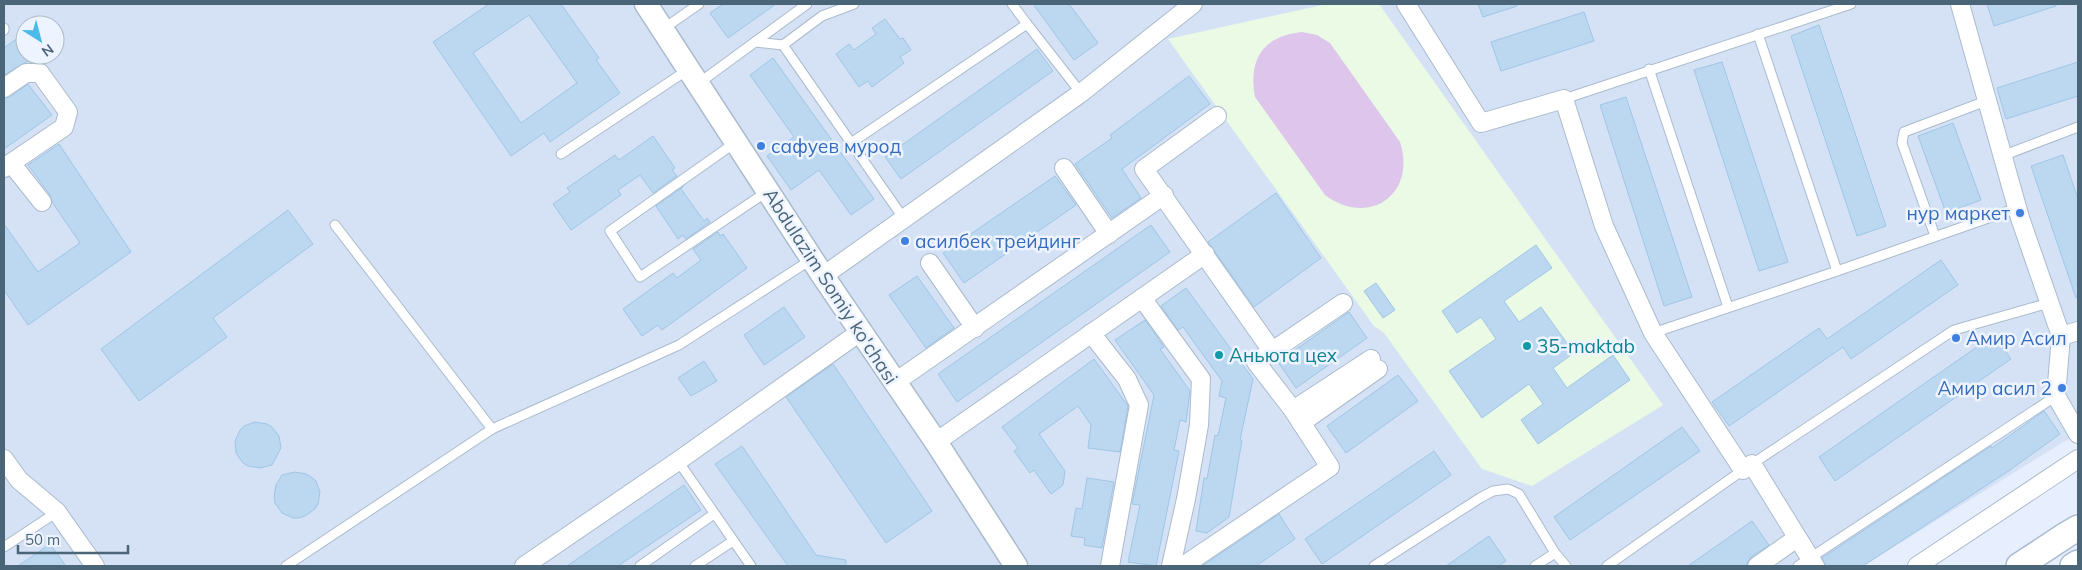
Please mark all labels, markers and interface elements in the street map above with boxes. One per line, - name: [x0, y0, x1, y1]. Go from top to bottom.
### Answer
- north arrow: [15, 15, 65, 65]
- text: N: [38, 40, 57, 61]
- place label: сафуев мурод: [771, 134, 902, 158]
- marker: сафуев мурод: [755, 140, 767, 152]
- street label: Abdulazim Somiy ko'chasi: [759, 183, 903, 389]
- place label: нур маркет: [1906, 201, 2010, 225]
- marker: нур маркет: [2014, 207, 2026, 219]
- place label: асилбек трейдинг: [915, 229, 1081, 253]
- marker: асилбек трейдинг: [899, 235, 911, 247]
- place label: Амир Асил: [1966, 326, 2067, 350]
- marker: Амир Асил: [1950, 332, 1962, 344]
- place label: 35-maktab: [1537, 334, 1635, 358]
- marker: 35-maktab: [1521, 340, 1533, 352]
- place label: Аньюта цех: [1229, 343, 1338, 367]
- marker: Аньюта цех: [1213, 349, 1225, 361]
- place label: Амир асил 2: [1937, 376, 2052, 400]
- marker: Амир асил 2: [2056, 382, 2068, 394]
- scale bar: [18, 522, 128, 554]
- text: 50 m: [25, 530, 60, 549]

